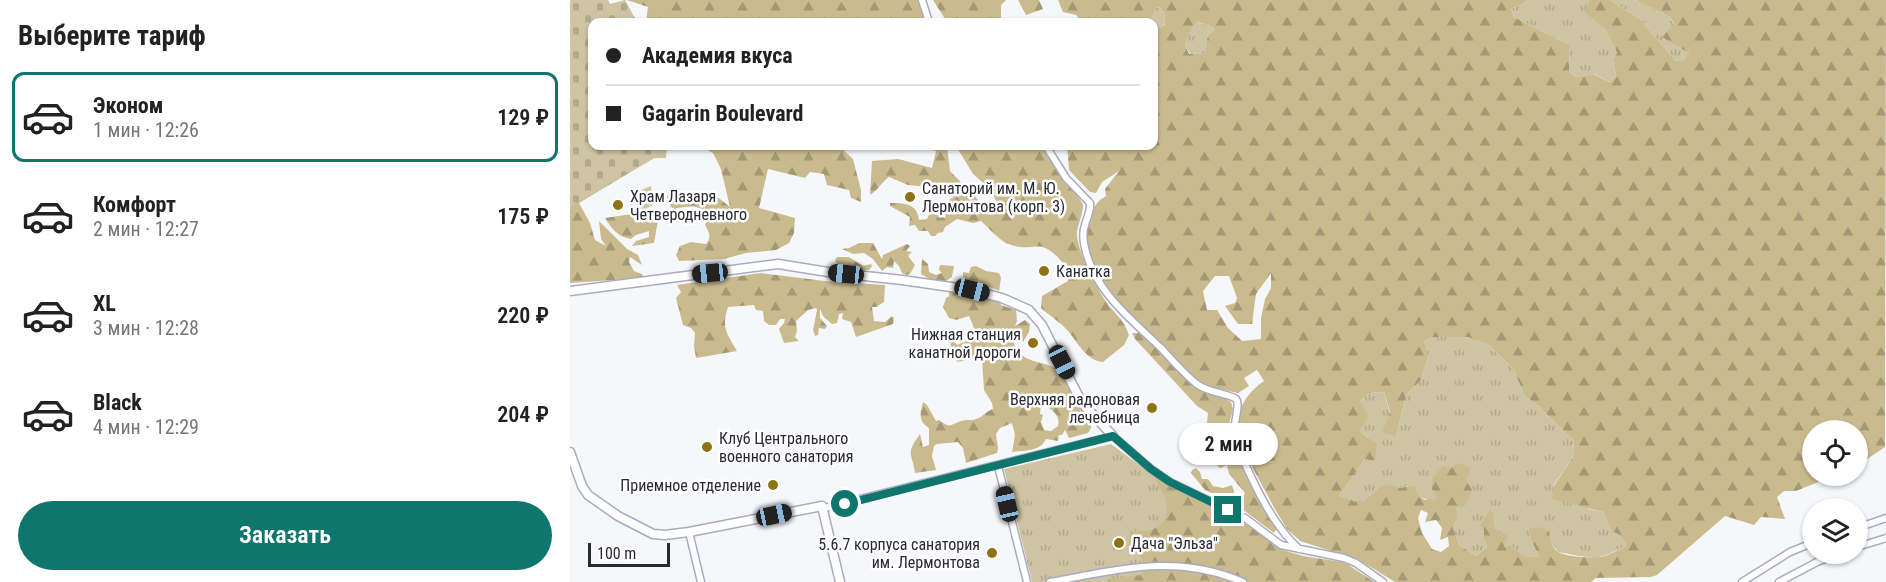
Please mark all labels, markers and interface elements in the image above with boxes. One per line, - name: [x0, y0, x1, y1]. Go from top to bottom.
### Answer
- text: Выберите тариф: [18, 20, 206, 52]
- text: Академия вкуса: [642, 43, 793, 68]
- icon: car: [21, 90, 75, 144]
- text: Эконом: [93, 93, 163, 118]
- text: Gagarin Boulevard: [642, 101, 804, 126]
- text: 129 ₽: [497, 105, 549, 130]
- text: 1 мин · 12:26: [93, 118, 199, 142]
- place label: Санаторий им. М. Ю. Лермонтова (корп. 3): [922, 179, 1065, 216]
- place label: Храм Лазаря Четверодневного: [630, 187, 747, 224]
- icon: car: [21, 189, 75, 243]
- marker: Санаторий им. М. Ю. Лермонтова (корп. 3): [903, 190, 917, 204]
- text: Комфорт: [93, 192, 176, 217]
- marker: Храм Лазаря Четверодневного: [611, 198, 625, 212]
- text: 175 ₽: [497, 204, 549, 229]
- text: 2 мин · 12:27: [93, 217, 199, 241]
- car: [691, 262, 729, 284]
- place label: Канатка: [1056, 262, 1110, 281]
- car: [827, 263, 865, 285]
- marker: Канатка: [1037, 264, 1051, 278]
- car: [952, 277, 992, 303]
- icon: car: [21, 288, 75, 342]
- text: XL: [93, 291, 116, 316]
- text: 220 ₽: [497, 303, 549, 328]
- text: 3 мин · 12:28: [93, 316, 199, 340]
- place label: Нижная станция канатной дороги: [909, 325, 1021, 362]
- marker: Нижная станция канатной дороги: [1026, 336, 1040, 350]
- car: [1046, 342, 1078, 382]
- icon: car: [21, 387, 75, 441]
- text: Black: [93, 390, 142, 415]
- place label: Верхняя радоновая лечебница: [1010, 390, 1140, 427]
- marker: Верхняя радоновая лечебница: [1145, 401, 1159, 415]
- text: 204 ₽: [497, 402, 549, 427]
- text: 4 мин · 12:29: [93, 415, 199, 439]
- map controls: [1802, 420, 1868, 564]
- button: locate: [1802, 420, 1868, 486]
- callout: 2 мин: [1178, 423, 1278, 465]
- place label: Клуб Центрального военного санатория: [719, 429, 853, 466]
- text: 2 мин: [1205, 432, 1252, 456]
- marker: Клуб Центрального военного санатория: [700, 440, 714, 454]
- place label: Приемное отделение: [620, 476, 761, 495]
- marker: Приемное отделение: [766, 478, 780, 492]
- car: [994, 484, 1020, 524]
- route start: [831, 490, 858, 517]
- route end: [1214, 496, 1241, 523]
- button: layers: [1802, 498, 1868, 564]
- button: Заказать: [18, 501, 552, 570]
- car: [755, 502, 793, 528]
- place label: Дача "Эльза": [1131, 534, 1218, 553]
- place label: 5.6.7 корпуса санатория им. Лермонтова: [818, 535, 980, 572]
- marker: Дача "Эльза": [1112, 536, 1126, 550]
- scale bar: [588, 540, 670, 568]
- text: 100 m: [597, 544, 636, 563]
- marker: 5.6.7 корпуса санатория им. Лермонтова: [985, 546, 999, 560]

